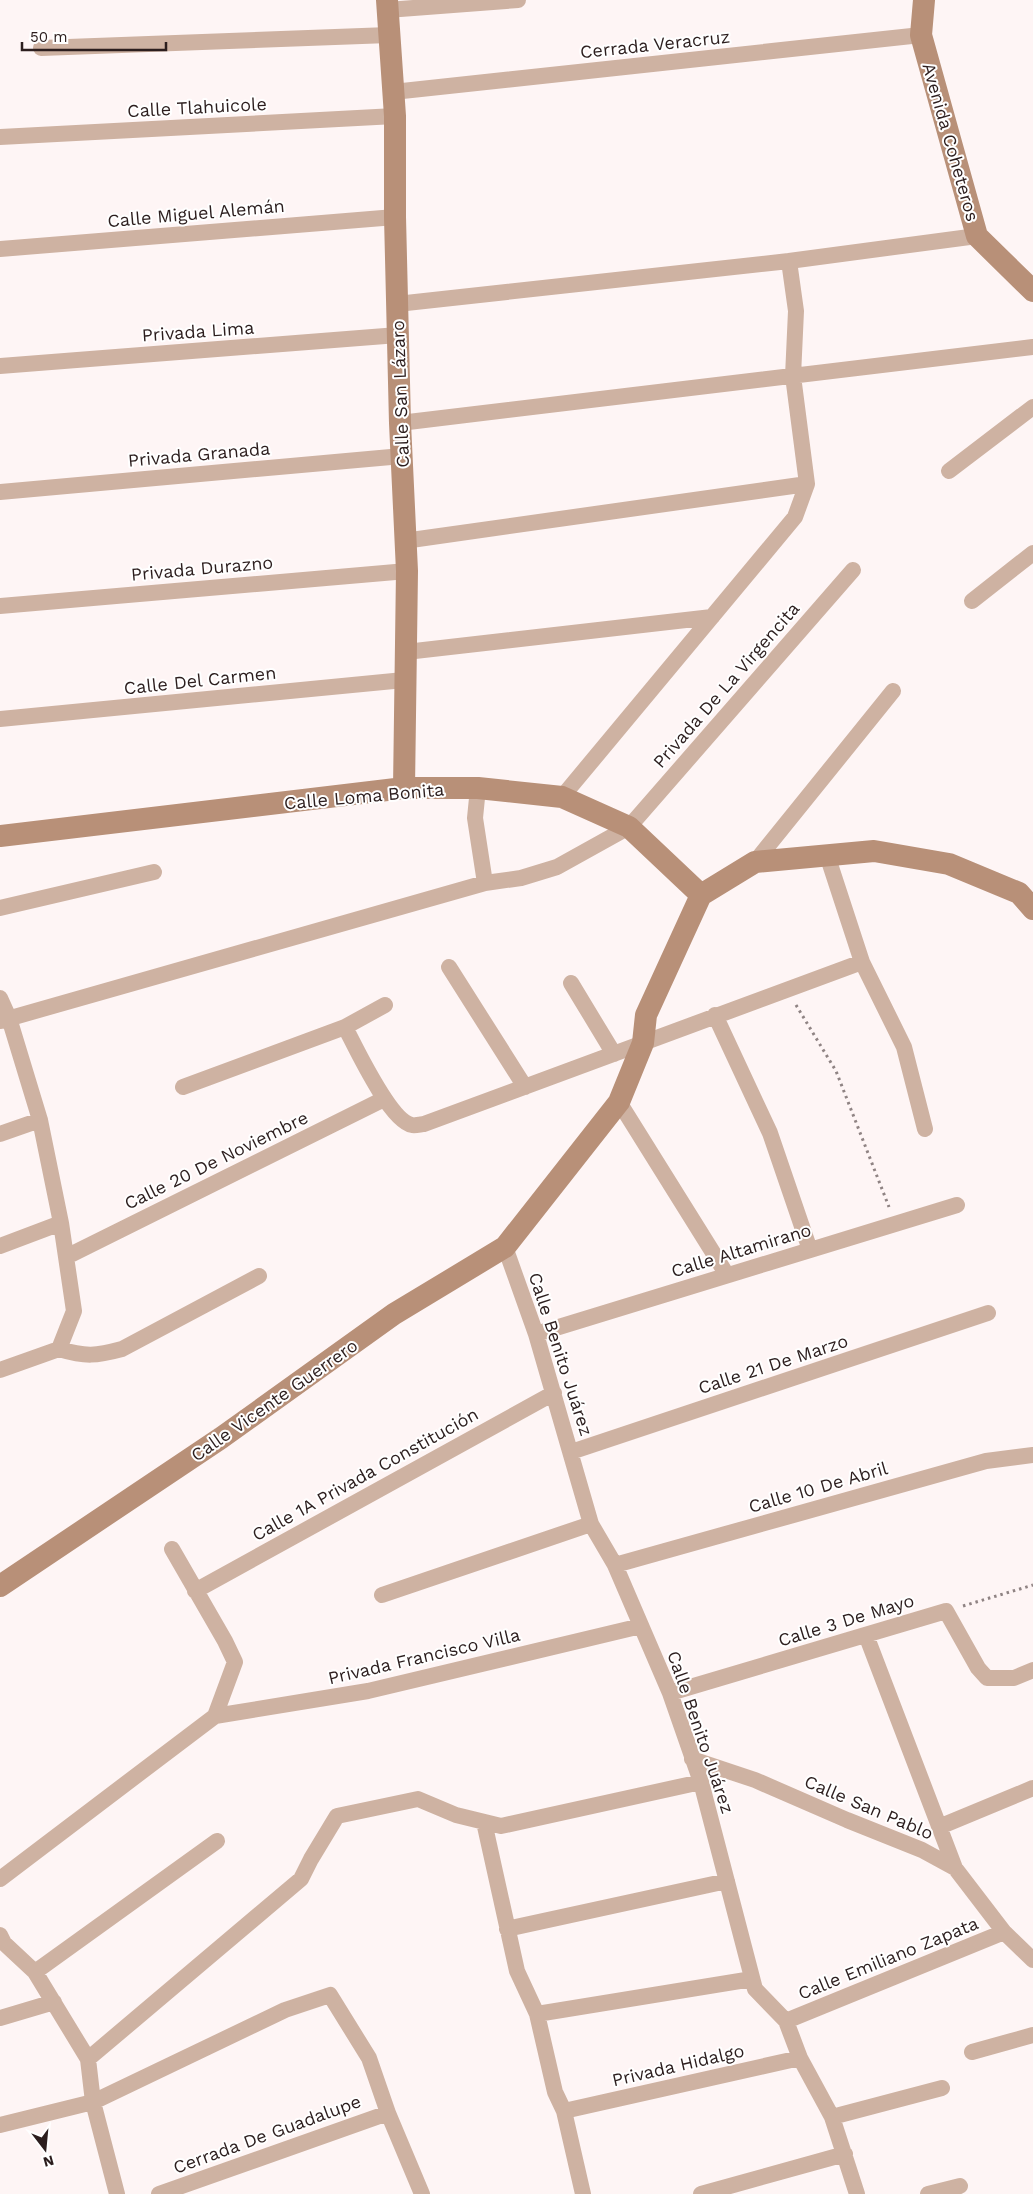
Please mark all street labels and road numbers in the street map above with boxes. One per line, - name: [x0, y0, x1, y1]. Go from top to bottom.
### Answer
- street label: Cerrada Veracruz: [579, 26, 731, 62]
- street label: Avenida Coheteros: [918, 60, 984, 224]
- street label: Calle Tlahuicole: [127, 93, 267, 121]
- street label: Calle Miguel Alemán: [106, 195, 286, 231]
- street label: Privada Lima: [141, 317, 255, 345]
- street label: Calle San Lázaro: [387, 320, 413, 468]
- street label: Privada Granada: [127, 437, 271, 471]
- street label: Privada Durazno: [130, 551, 274, 585]
- street label: Privada De La Virgencita: [648, 598, 804, 772]
- street label: Calle Del Carmen: [123, 662, 277, 698]
- street label: Calle Loma Bonita: [283, 779, 445, 813]
- street label: Calle 20 De Noviembre: [121, 1106, 311, 1214]
- street label: Calle Altamirano: [668, 1219, 814, 1281]
- street label: Calle Benito Juárez: [525, 1270, 597, 1438]
- street label: Calle 21 De Marzo: [695, 1330, 851, 1398]
- street label: Calle Vicente Guerrero: [187, 1334, 361, 1466]
- street label: Calle 1A Privada Constitución: [248, 1403, 482, 1545]
- street label: Calle 10 De Abril: [746, 1457, 890, 1517]
- street label: Calle 3 De Mayo: [775, 1589, 917, 1651]
- street label: Privada Francisco Villa: [326, 1624, 522, 1688]
- street label: Calle Benito Juárez: [663, 1648, 739, 1816]
- street label: Calle San Pablo: [802, 1770, 936, 1844]
- street label: Calle Emiliano Zapata: [795, 1912, 981, 2004]
- street label: Privada Hidalgo: [610, 2040, 746, 2090]
- street label: Cerrada De Guadalupe: [170, 2090, 364, 2178]

